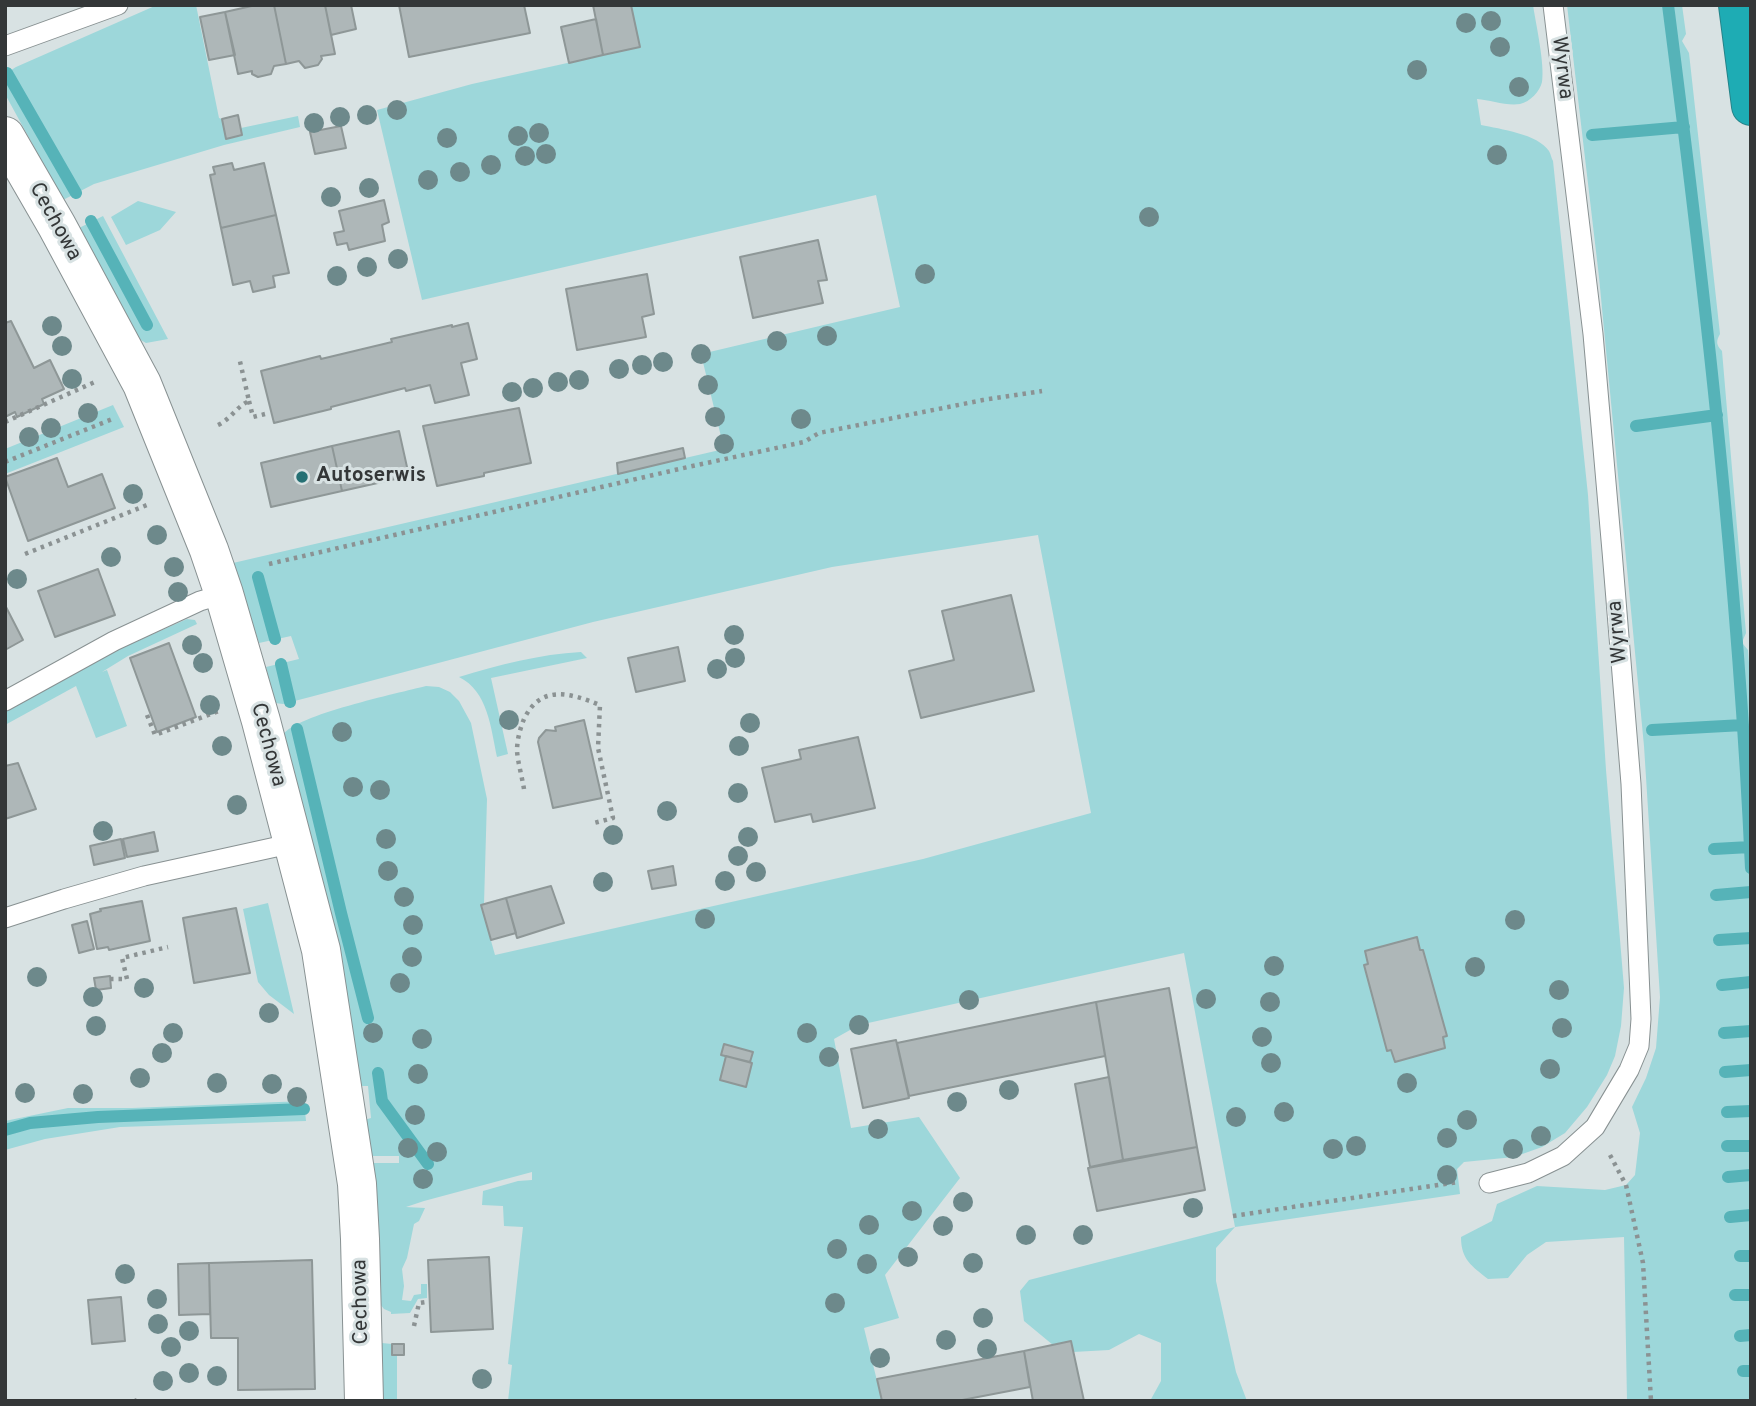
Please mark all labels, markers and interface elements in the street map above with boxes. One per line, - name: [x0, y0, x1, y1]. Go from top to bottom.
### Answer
- street label: Wyrwa: [1545, 35, 1577, 101]
- street label: Cechowa: [22, 179, 86, 265]
- place label: Autoserwis: [316, 464, 426, 490]
- marker: Autoserwis: [294, 469, 310, 485]
- street label: Wyrwa: [1604, 600, 1634, 664]
- street label: Cechowa: [244, 701, 290, 789]
- street label: Cechowa: [349, 1259, 375, 1345]

